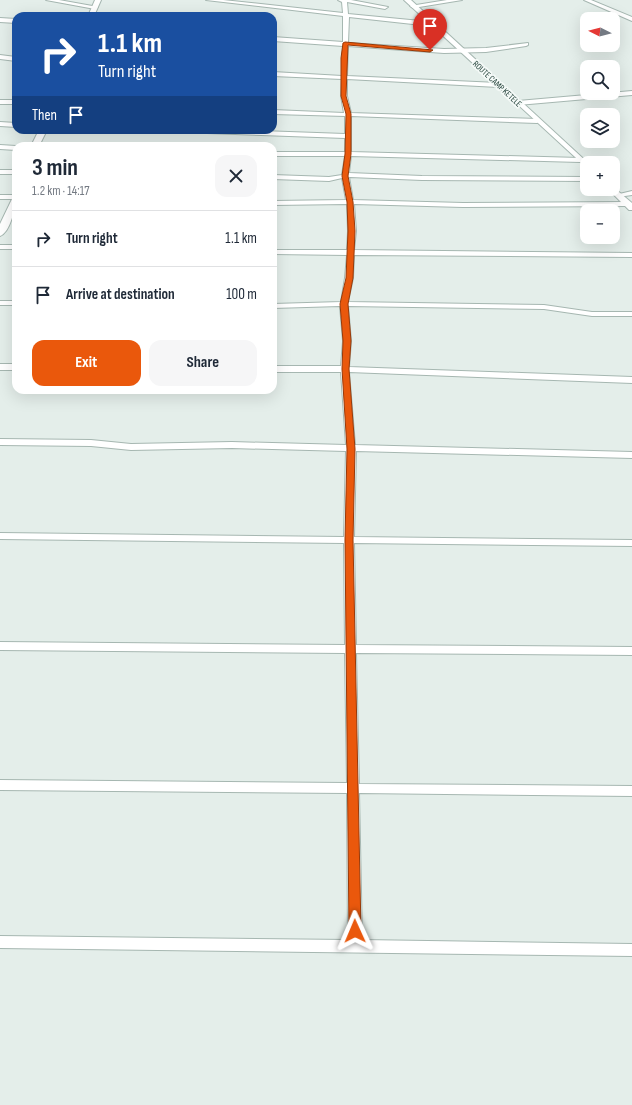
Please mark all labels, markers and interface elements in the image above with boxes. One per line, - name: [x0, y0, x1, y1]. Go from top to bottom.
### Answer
- pin: [413, 9, 447, 50]
- north arrow: [580, 12, 620, 52]
- map controls: [580, 12, 620, 244]
- icon: arrive: [419, 15, 441, 37]
- text: 1.1 km: [98, 27, 162, 60]
- icon: right: [32, 28, 84, 80]
- street label: ROUTE CAMP KETELE: [470, 59, 524, 110]
- button: search: [580, 60, 620, 100]
- text: Turn right: [98, 61, 156, 82]
- icon: arrive: [65, 104, 87, 126]
- text: Then: [32, 106, 57, 125]
- button: layers: [580, 108, 620, 148]
- text: 3 min: [32, 153, 78, 182]
- button: close: [215, 155, 257, 197]
- button: +: [580, 156, 620, 196]
- text: 1.2 km · 14:17: [32, 183, 89, 199]
- button: −: [580, 204, 620, 244]
- icon: right: [32, 228, 54, 250]
- text: Turn right: [66, 229, 118, 248]
- text: 1.1 km: [225, 229, 257, 248]
- icon: arrive: [32, 284, 54, 306]
- text: Arrive at destination: [66, 285, 175, 304]
- text: 100 m: [226, 285, 257, 304]
- button: Exit: [32, 340, 141, 386]
- button: Share: [149, 340, 257, 386]
- position arrow: [334, 910, 376, 952]

